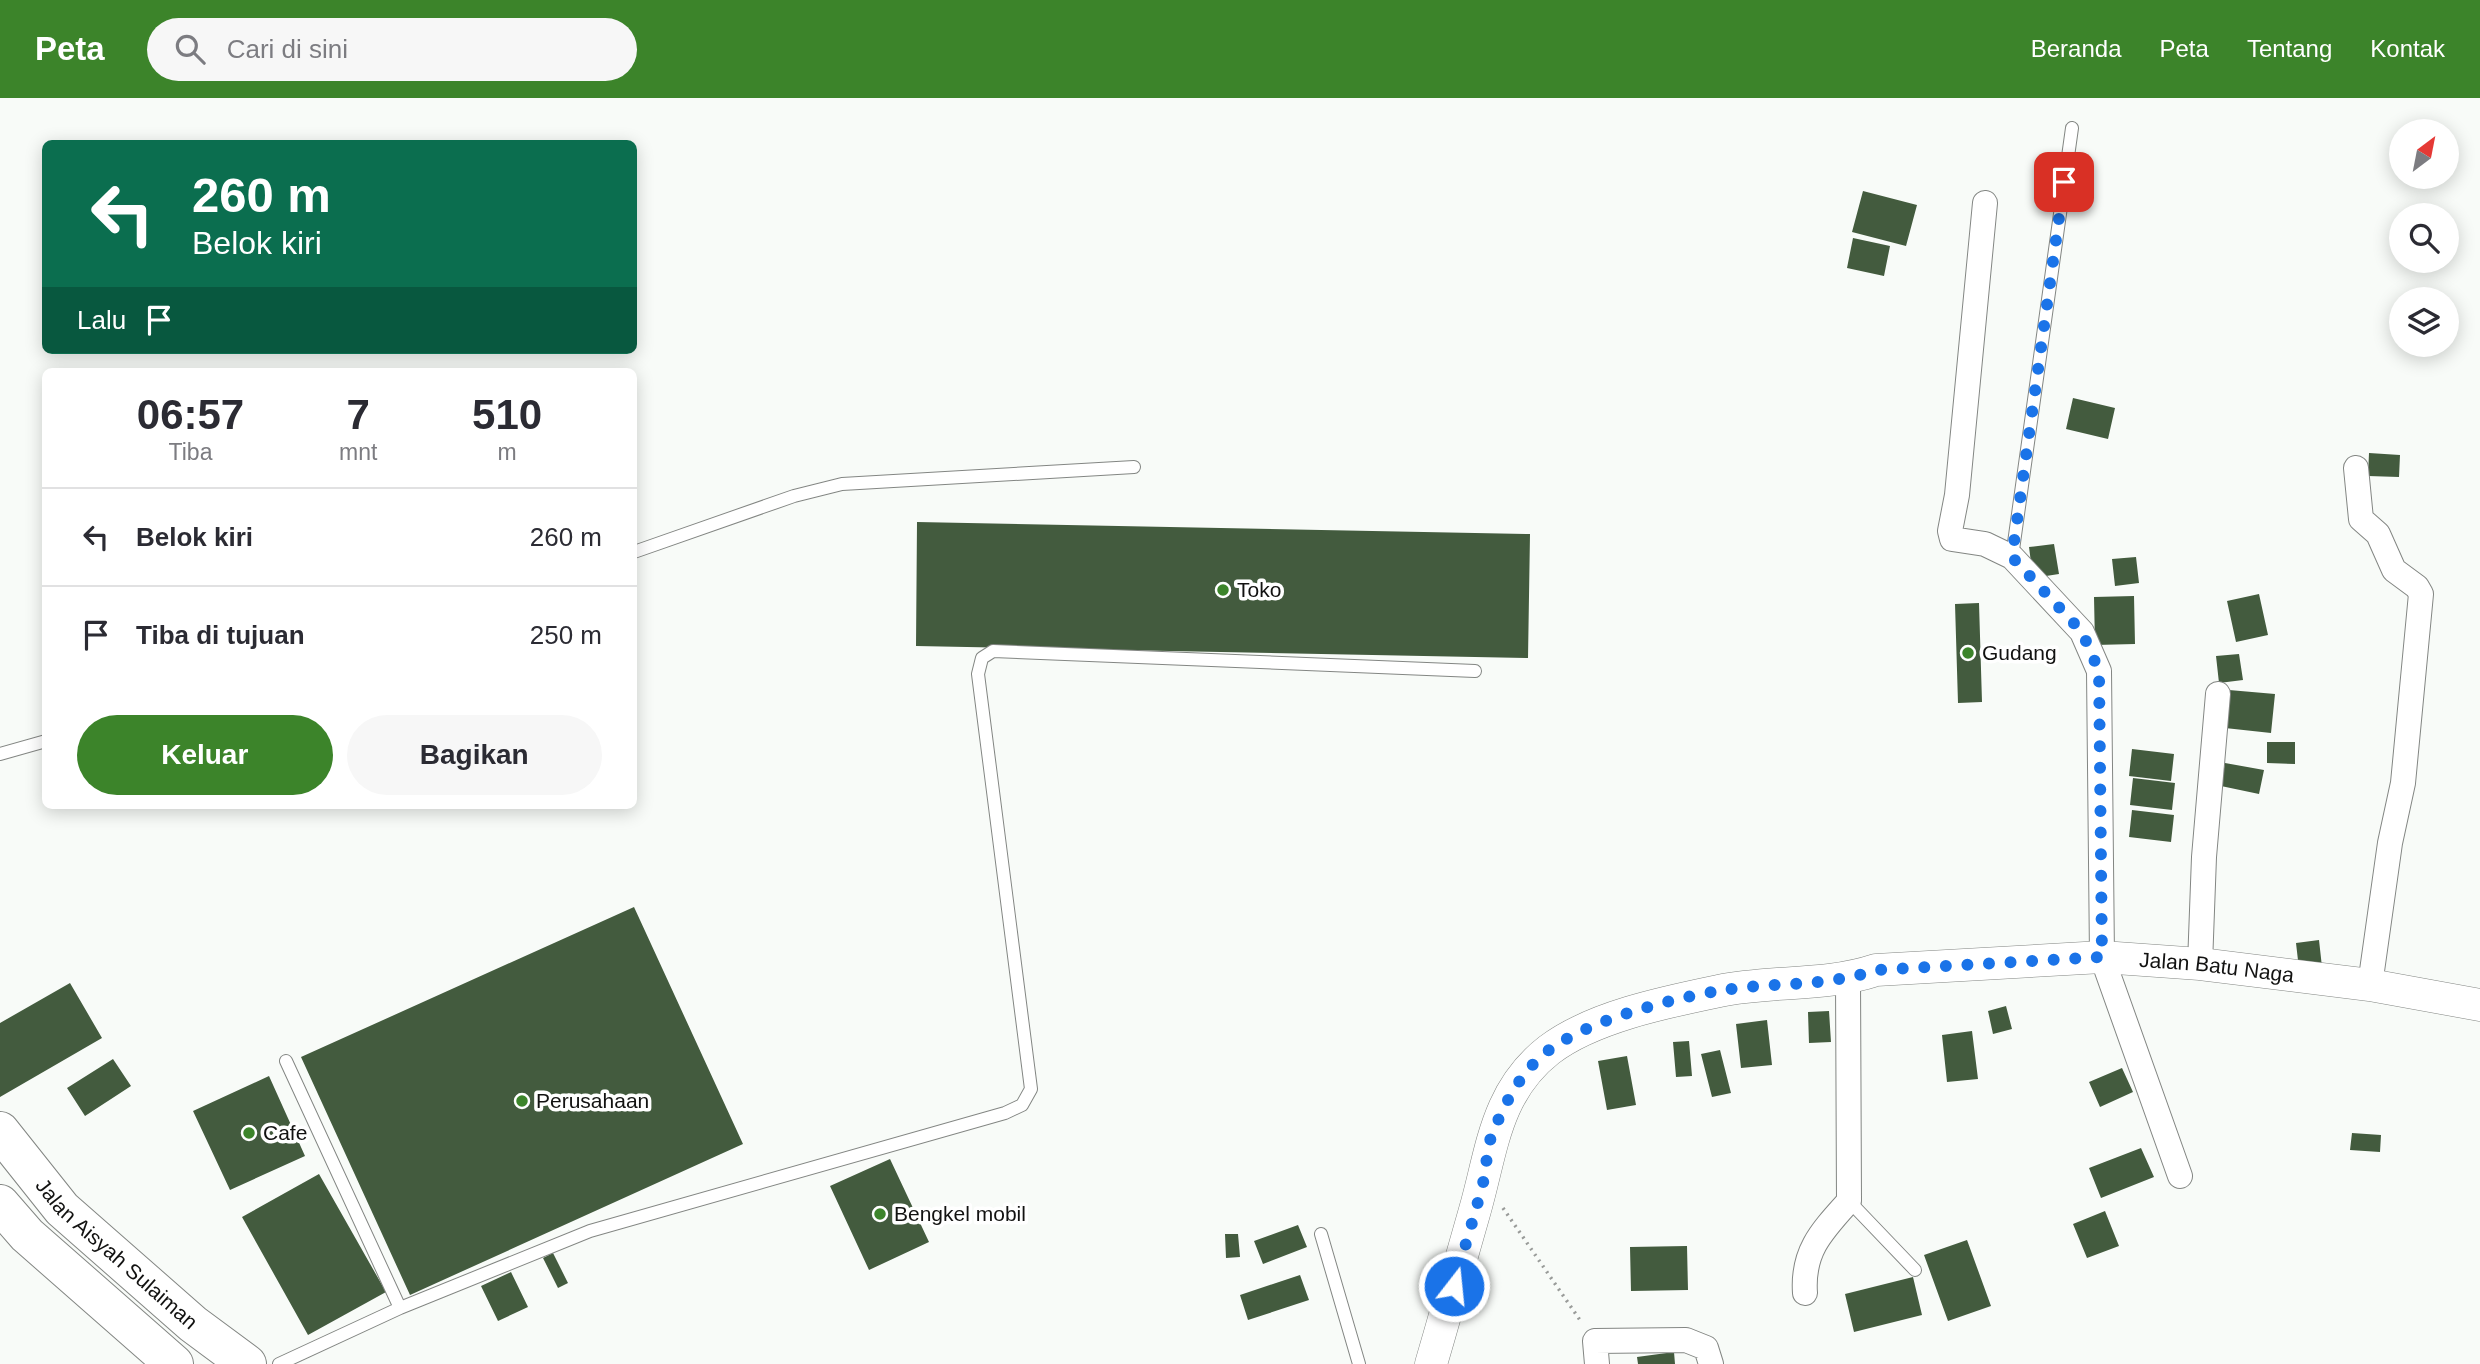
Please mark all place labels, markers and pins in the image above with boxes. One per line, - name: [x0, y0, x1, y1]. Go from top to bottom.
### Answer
- pin: [2034, 152, 2094, 212]
- place label: Toko: [1237, 578, 1281, 601]
- marker: Toko: [1215, 582, 1231, 598]
- place label: Gudang: [1982, 641, 2057, 664]
- marker: Gudang: [1960, 645, 1976, 661]
- place label: Perusahaan: [536, 1089, 649, 1112]
- marker: Perusahaan: [514, 1093, 530, 1109]
- place label: Cafe: [263, 1121, 307, 1144]
- marker: Cafe: [241, 1125, 257, 1141]
- place label: Bengkel mobil: [894, 1202, 1026, 1225]
- marker: Bengkel mobil: [872, 1206, 888, 1222]

